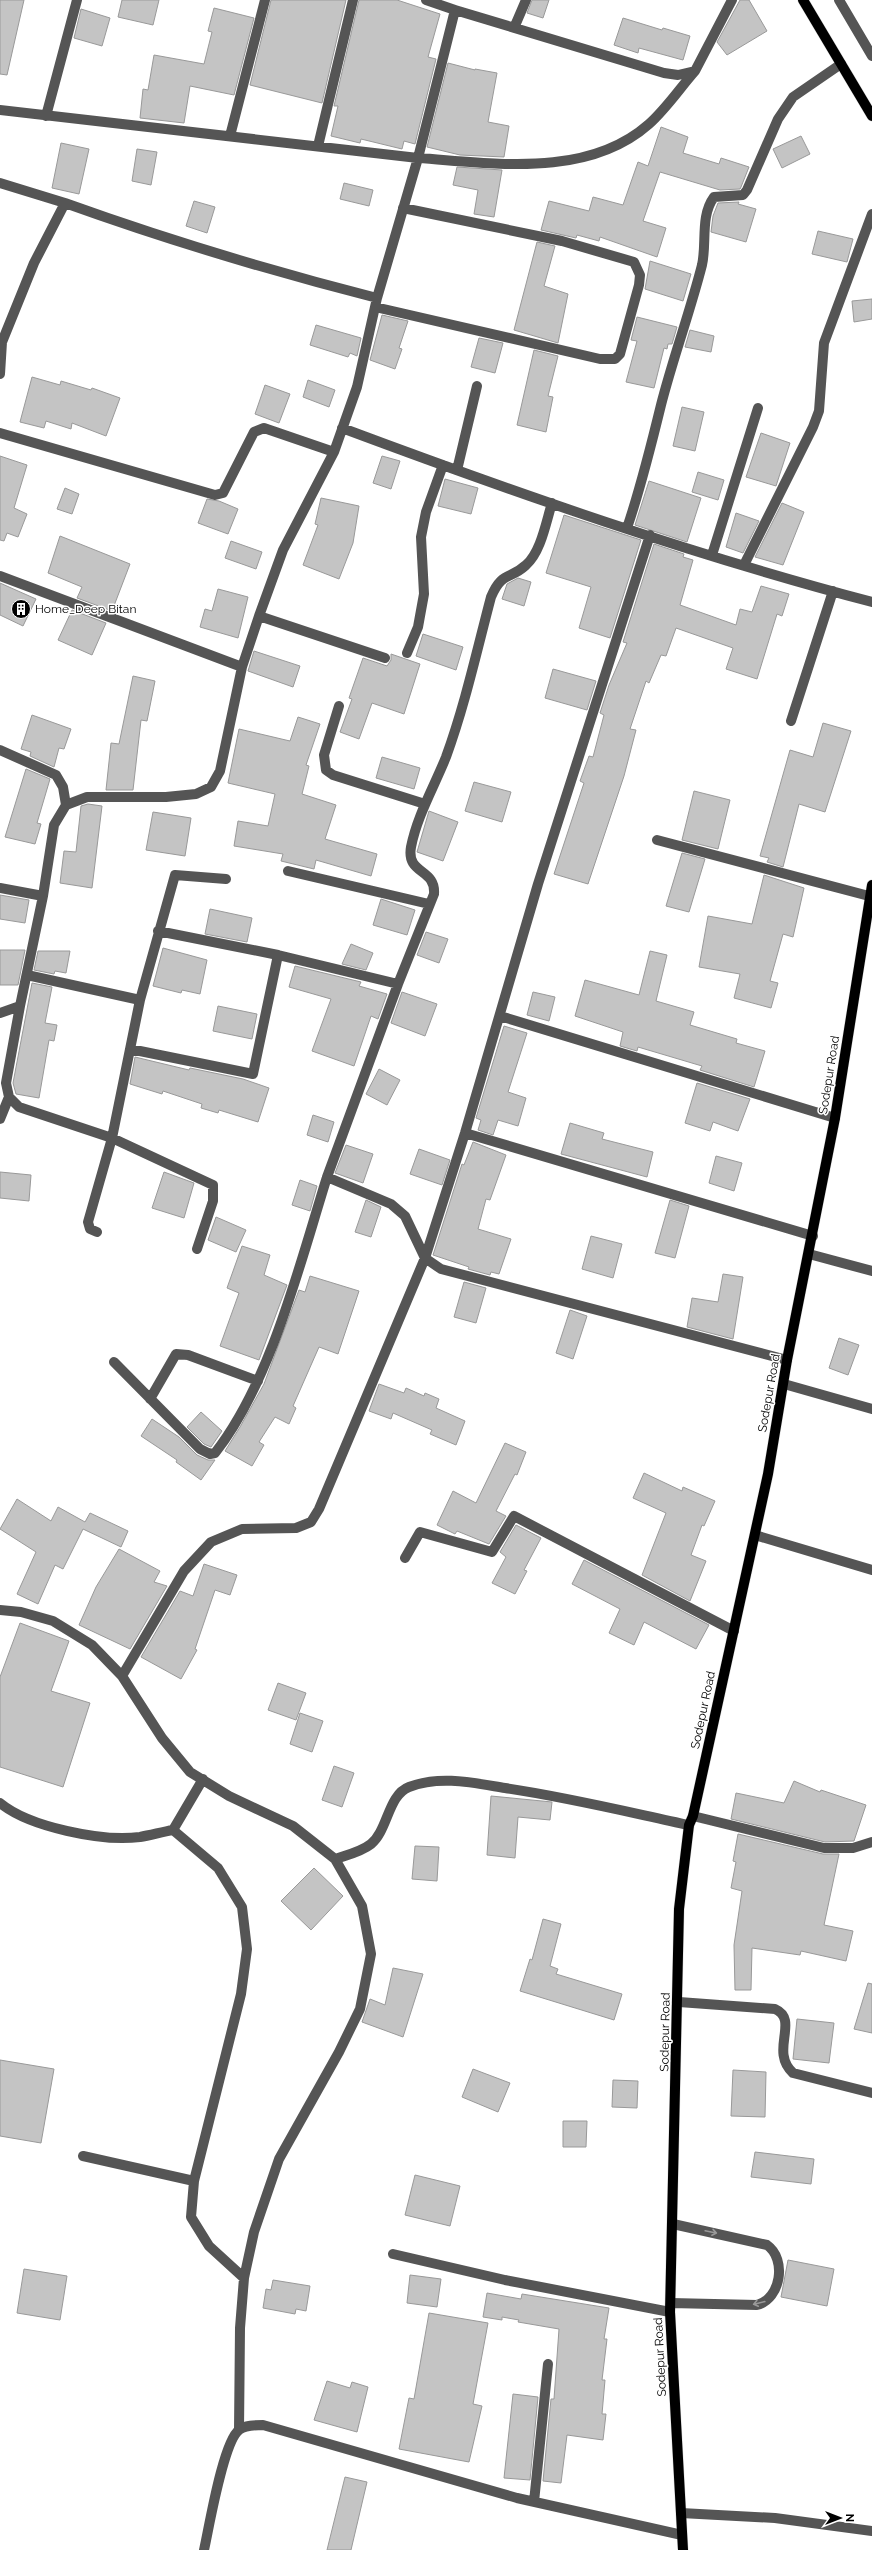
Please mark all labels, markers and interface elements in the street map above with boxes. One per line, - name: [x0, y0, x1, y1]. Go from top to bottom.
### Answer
- building icon: Home_Deep Bitan: [10, 598, 32, 620]
- place label: Home_Deep Bitan: [35, 602, 136, 616]
- street label: Sodepur Road: [816, 1035, 842, 1115]
- street label: Sodepur Road: [755, 1353, 783, 1433]
- street label: Sodepur Road: [688, 1670, 718, 1750]
- street label: Sodepur Road: [657, 1992, 673, 2072]
- one-way arrow: [704, 2228, 717, 2236]
- one-way arrow: [753, 2300, 766, 2308]
- street label: Sodepur Road: [651, 2317, 669, 2397]
- north arrow: [820, 2498, 860, 2538]
- text: N: [843, 2514, 856, 2522]

